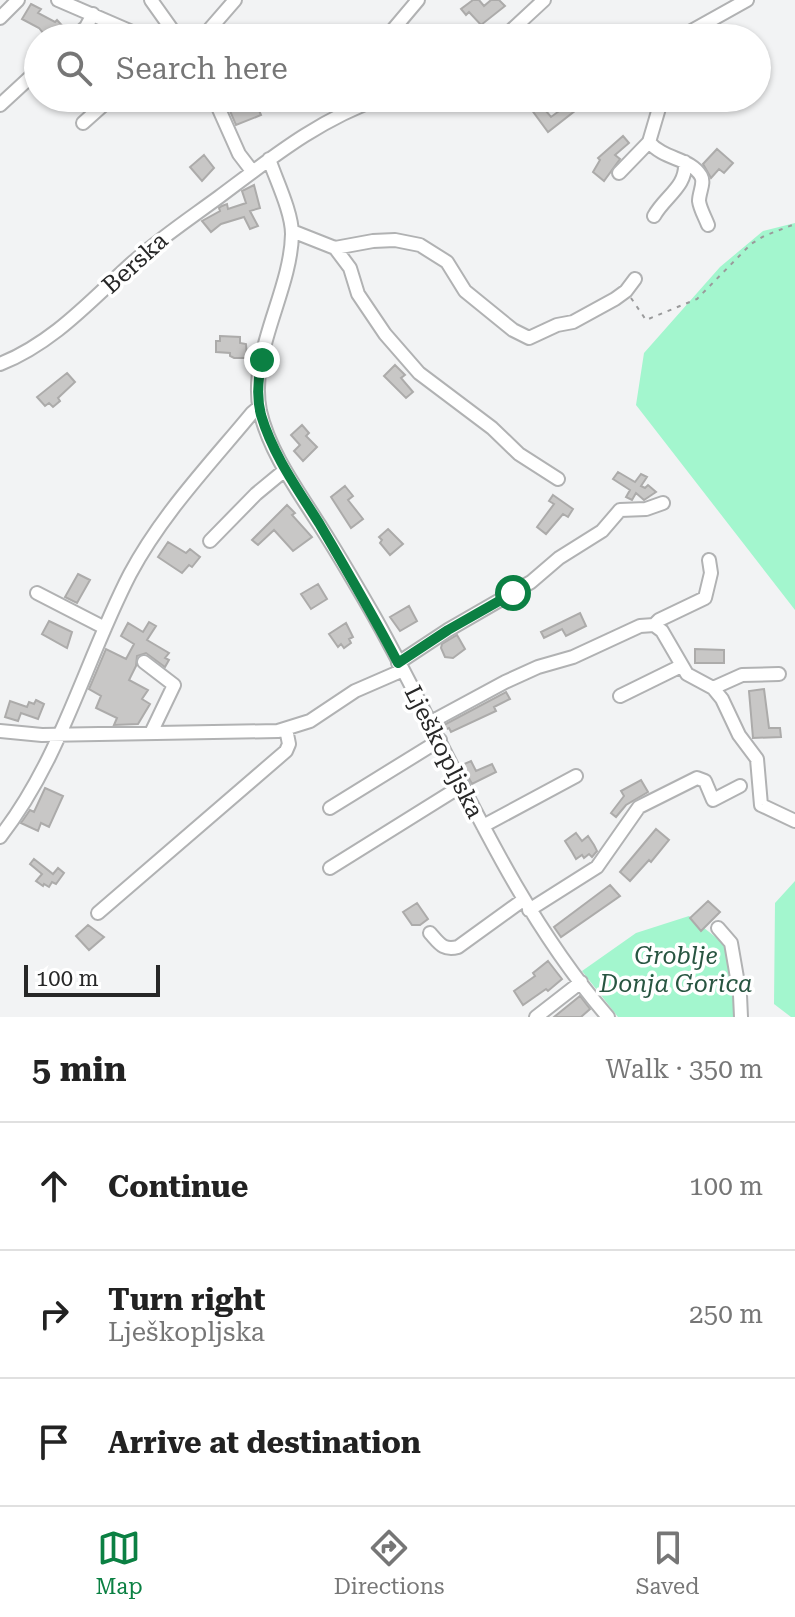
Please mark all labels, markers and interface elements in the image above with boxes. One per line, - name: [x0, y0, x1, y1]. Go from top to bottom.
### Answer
- search box: [24, 24, 771, 112]
- icon: search: [52, 46, 96, 90]
- text: Search here: [116, 51, 288, 86]
- street label: Berska: [97, 226, 173, 300]
- route end: [244, 342, 280, 378]
- route start: [495, 575, 531, 611]
- street label: Lješkopljska: [399, 681, 489, 823]
- park label: Groblje Donja Gorica: [599, 942, 752, 998]
- scale bar: [24, 961, 160, 997]
- text: 100 m: [36, 966, 99, 991]
- text: 5 min: [32, 1049, 127, 1089]
- text: Walk · 350 m: [605, 1054, 763, 1084]
- icon: ahead: [32, 1164, 76, 1208]
- text: Continue: [108, 1169, 248, 1204]
- text: 100 m: [689, 1171, 763, 1201]
- text: Turn right: [108, 1282, 265, 1317]
- icon: right: [32, 1292, 76, 1336]
- text: 250 m: [689, 1299, 763, 1329]
- text: Lješkopljska: [108, 1317, 265, 1347]
- icon: arrive: [32, 1420, 76, 1464]
- text: Arrive at destination: [108, 1425, 421, 1460]
- tab: Map: [96, 1526, 143, 1599]
- tab: Directions: [334, 1526, 444, 1599]
- tab: Saved: [636, 1526, 699, 1599]

